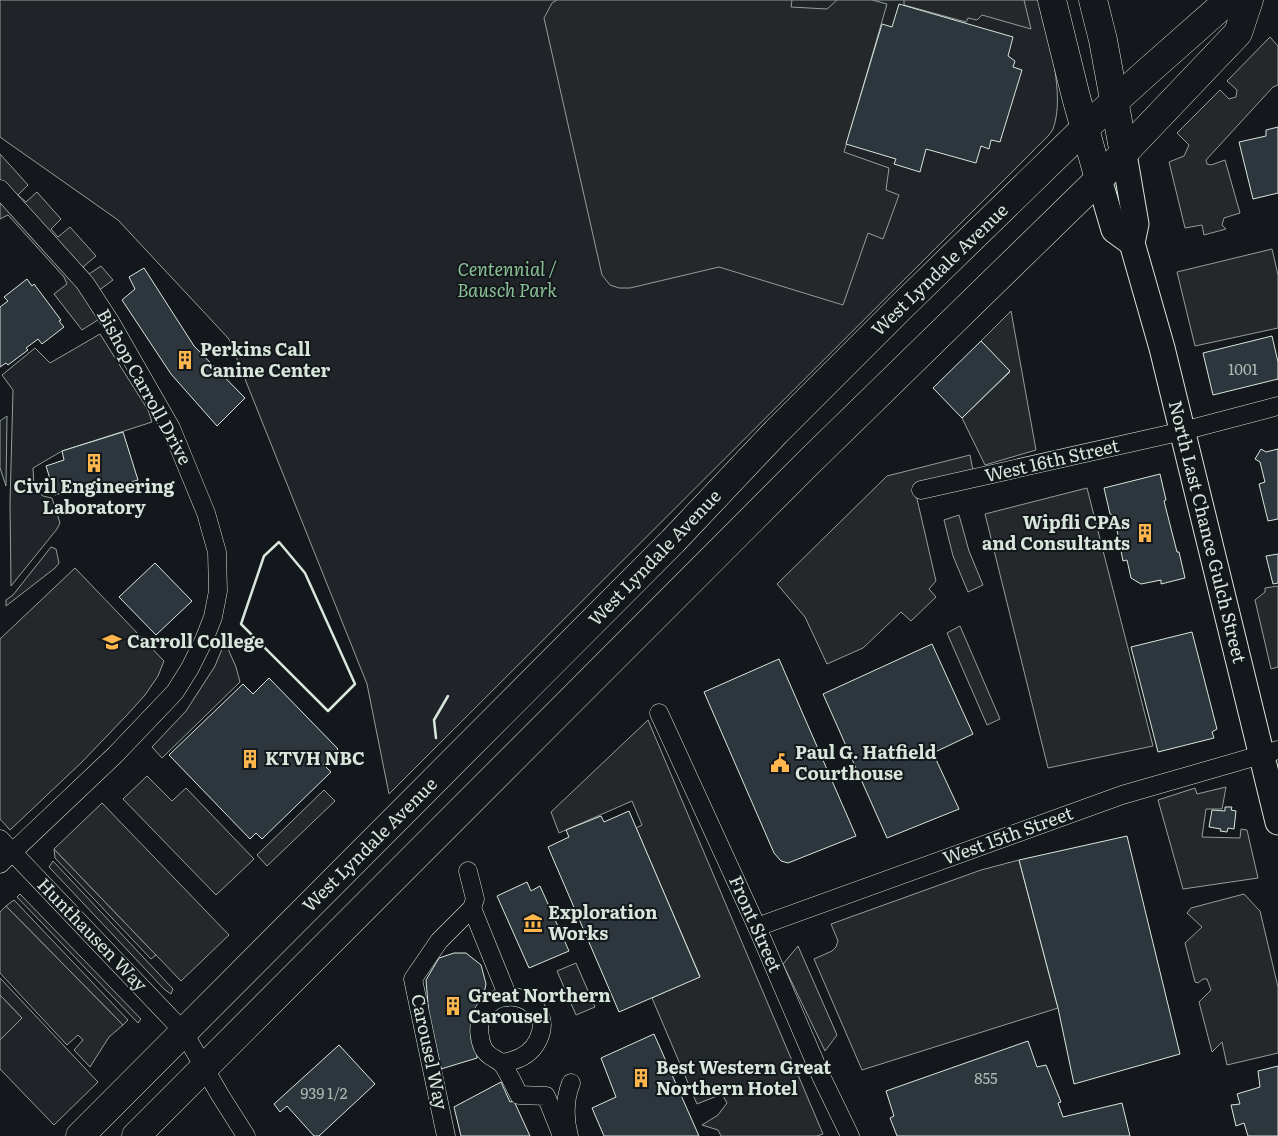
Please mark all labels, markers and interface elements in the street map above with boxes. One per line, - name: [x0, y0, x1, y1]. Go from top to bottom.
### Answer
- street label: West Lyndale Avenue: [864, 196, 1013, 342]
- park label: Centennial / Bausch Park: [457, 255, 557, 303]
- street label: Bishop Carroll Drive: [91, 303, 200, 469]
- place label: Perkins Call Canine Center: [200, 335, 331, 383]
- building icon: Perkins Call Canine Center: [174, 349, 196, 371]
- house number: 1001: [1228, 357, 1258, 380]
- street label: North Last Chance Gulch Street: [1163, 398, 1254, 666]
- street label: West 16th Street: [982, 431, 1122, 488]
- building icon: Civil Engineering Laboratory: [83, 452, 105, 474]
- place label: Civil Engineering Laboratory: [14, 472, 176, 520]
- street label: West Lyndale Avenue: [581, 482, 727, 631]
- place label: Wipfli CPAs and Consultants: [982, 508, 1130, 556]
- building icon: Wipfli CPAs and Consultants: [1134, 522, 1156, 544]
- place label: Carroll College: [127, 627, 264, 654]
- school or university icon: Carroll College: [101, 631, 123, 653]
- place label: Paul G. Hatfield Courthouse: [795, 738, 937, 786]
- place label: KTVH NBC: [265, 744, 365, 771]
- building icon: KTVH NBC: [239, 748, 261, 770]
- public building icon: Paul G. Hatfield Courthouse: [769, 752, 791, 774]
- street label: West Lyndale Avenue: [295, 770, 443, 918]
- street label: West 15th Street: [939, 798, 1077, 871]
- street label: Hunthausen Way: [32, 871, 155, 997]
- street label: Front Street: [723, 871, 790, 977]
- place label: Exploration Works: [548, 898, 658, 946]
- museum icon: Exploration Works: [522, 912, 544, 934]
- place label: Great Northern Carousel: [468, 981, 611, 1029]
- street label: Carousel Way: [405, 991, 456, 1113]
- building icon: Great Northern Carousel: [442, 995, 464, 1017]
- place label: Best Western Great Northern Hotel: [656, 1053, 831, 1101]
- house number: 855: [974, 1066, 998, 1089]
- building icon: Best Western Great Northern Hotel: [630, 1067, 652, 1089]
- house number: 939 1/2: [301, 1081, 348, 1104]

